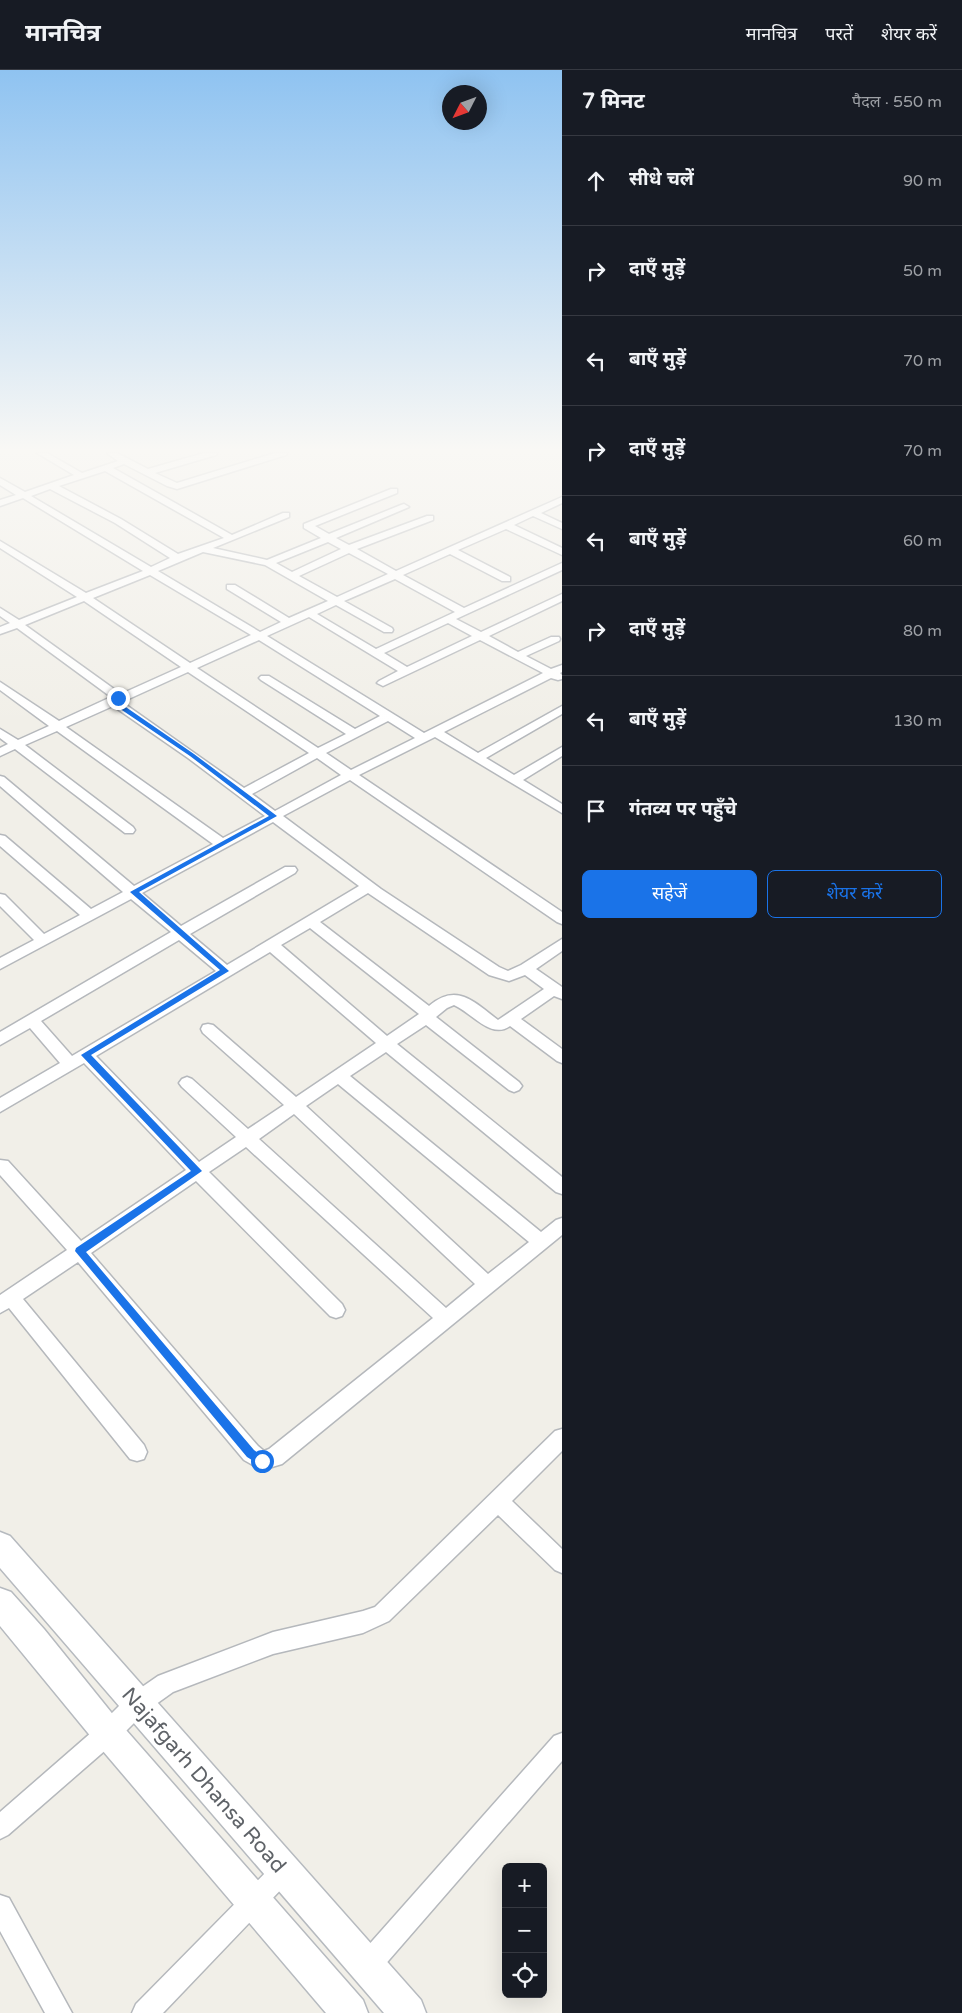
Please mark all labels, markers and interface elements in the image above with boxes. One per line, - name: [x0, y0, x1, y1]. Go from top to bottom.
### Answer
- text: मानचित्र: [25, 19, 101, 48]
- text: मानचित्र: [746, 23, 797, 45]
- text: परतें: [825, 23, 853, 45]
- text: शेयर करें: [881, 23, 937, 45]
- north arrow: [442, 85, 487, 130]
- text: 7 मिनट: [582, 89, 645, 114]
- text: पैदल · 550 m: [852, 92, 942, 112]
- icon: ahead: [582, 167, 610, 195]
- text: सीधे चलें: [629, 168, 694, 190]
- text: 90 m: [903, 171, 942, 191]
- icon: right: [582, 257, 610, 285]
- text: दाएँ मुड़ें: [629, 258, 685, 280]
- text: 50 m: [903, 261, 942, 281]
- icon: left: [582, 347, 610, 375]
- text: बाएँ मुड़ें: [629, 348, 686, 370]
- text: 70 m: [903, 351, 942, 371]
- icon: right: [582, 437, 610, 465]
- text: दाएँ मुड़ें: [629, 438, 685, 460]
- text: 70 m: [903, 441, 942, 461]
- icon: left: [582, 527, 610, 555]
- text: बाएँ मुड़ें: [629, 528, 686, 550]
- text: 60 m: [903, 531, 942, 551]
- icon: right: [582, 617, 610, 645]
- text: दाएँ मुड़ें: [629, 618, 685, 640]
- text: 80 m: [903, 621, 942, 641]
- route end: [107, 687, 130, 710]
- icon: left: [582, 707, 610, 735]
- text: बाएँ मुड़ें: [629, 708, 686, 730]
- text: 130 m: [893, 711, 942, 731]
- icon: arrive: [582, 797, 610, 825]
- text: गंतव्य पर पहुँचे: [629, 798, 737, 820]
- button: सहेजें: [582, 870, 757, 918]
- button: शेयर करें: [767, 870, 942, 918]
- route start: [251, 1450, 274, 1473]
- street label: Najafgarh Dhansa Road: [116, 1683, 291, 1878]
- map controls: [502, 1863, 547, 1998]
- button: +: [502, 1863, 547, 1908]
- button: −: [502, 1908, 547, 1953]
- button: locate: [502, 1953, 547, 1998]

